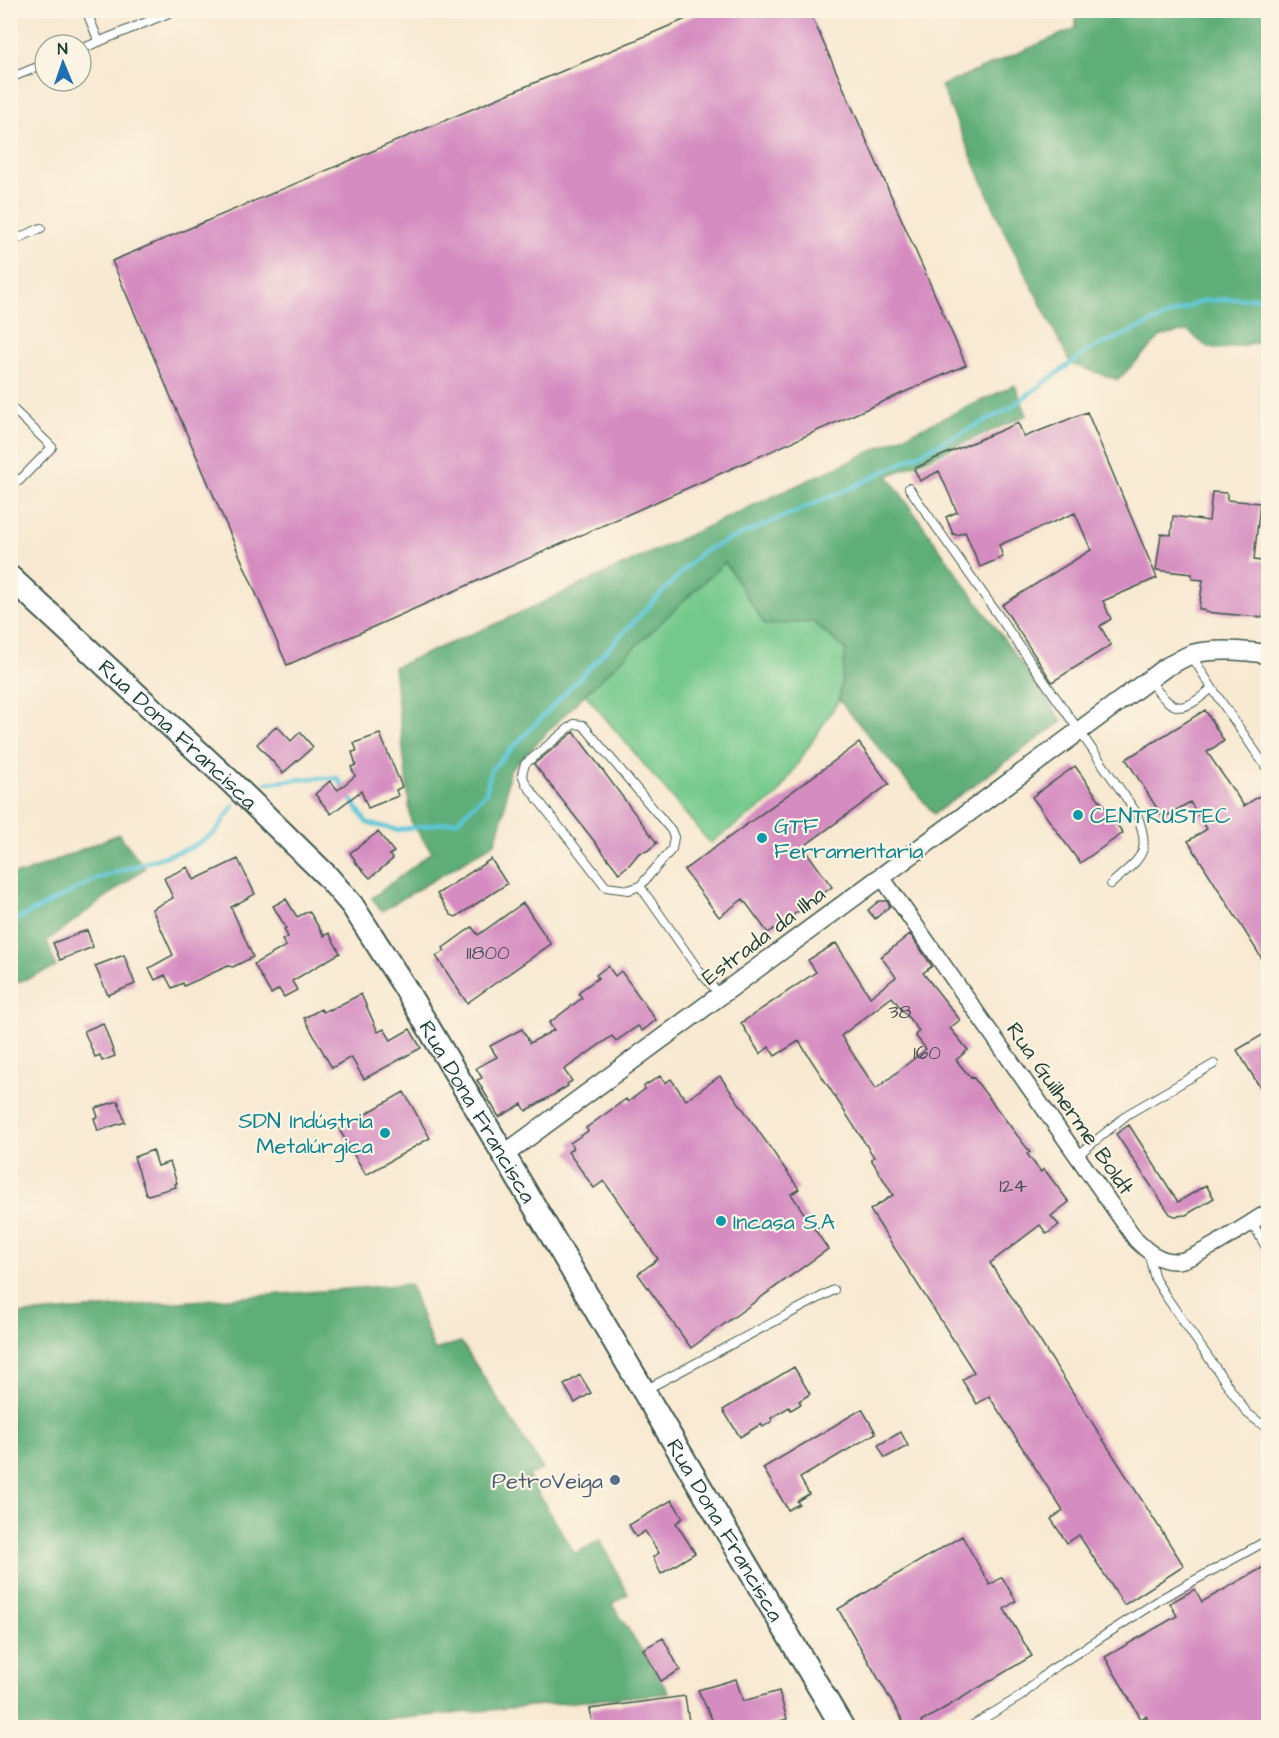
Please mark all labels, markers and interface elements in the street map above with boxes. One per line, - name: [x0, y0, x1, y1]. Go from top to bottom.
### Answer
- north arrow: [33, 33, 93, 93]
- text: N: [57, 38, 68, 60]
- street label: Rua Dona Francisca: [91, 653, 264, 817]
- place label: CENTRUSTEC: [1090, 801, 1231, 832]
- marker: CENTRUSTEC: [1071, 808, 1085, 822]
- place label: GTF Ferramentaria: [774, 811, 923, 867]
- marker: GTF Ferramentaria: [755, 831, 769, 845]
- street label: Estrada da Ilha: [696, 879, 832, 993]
- house number: 11800: [466, 939, 510, 967]
- house number: 38: [888, 998, 912, 1026]
- street label: Rua Dona Francisca: [411, 1015, 543, 1209]
- street label: Rua Guilherme Boldt: [998, 1016, 1141, 1202]
- house number: 160: [913, 1039, 941, 1067]
- place label: SDN Indústria Metalúrgica: [239, 1106, 373, 1163]
- marker: SDN Indústria Metalúrgica: [378, 1126, 392, 1140]
- house number: 124: [999, 1172, 1027, 1200]
- place label: Incasa S.A: [733, 1207, 835, 1238]
- marker: Incasa S.A: [714, 1214, 728, 1228]
- street label: Rua Dona Francisca: [658, 1433, 791, 1628]
- place label: PetroVeiga: [492, 1466, 603, 1498]
- marker: PetroVeiga: [608, 1473, 622, 1487]

